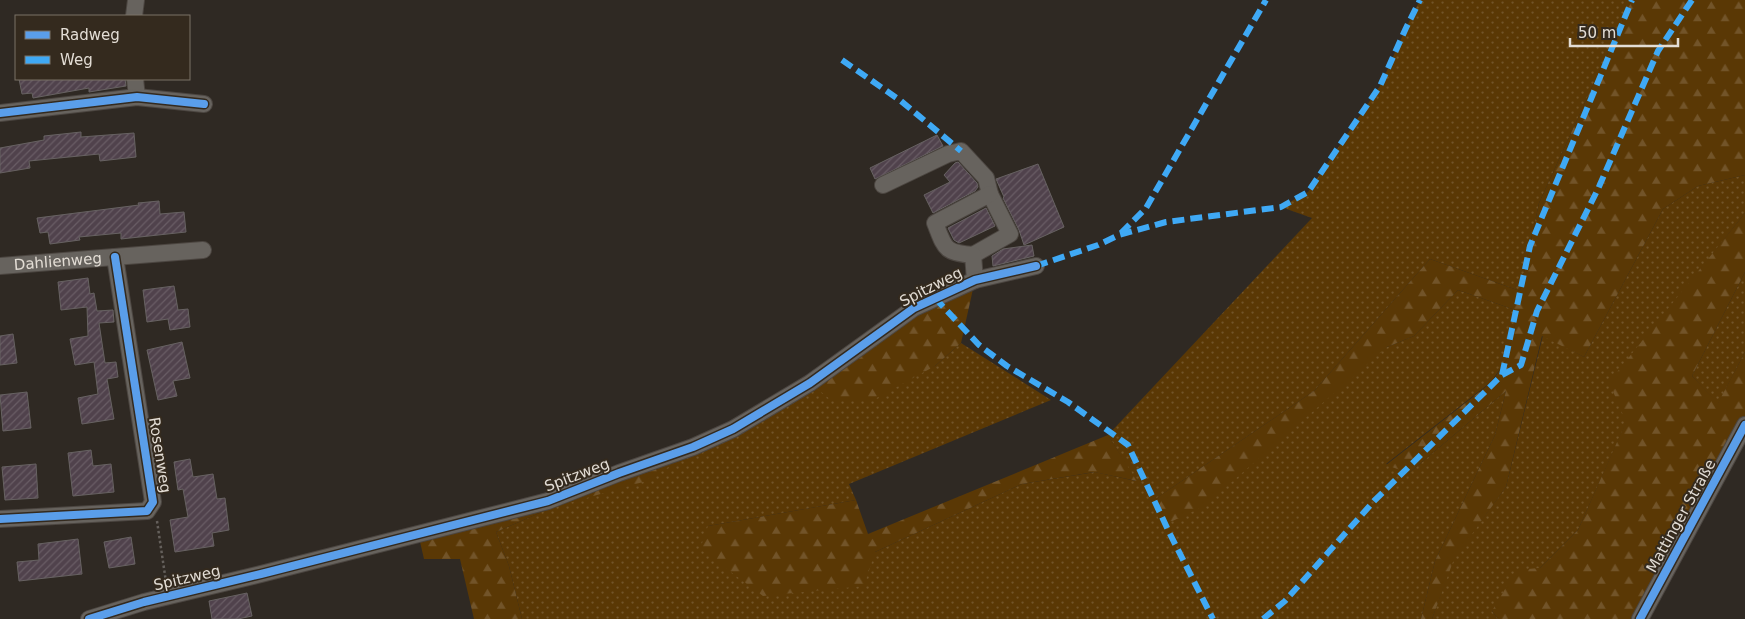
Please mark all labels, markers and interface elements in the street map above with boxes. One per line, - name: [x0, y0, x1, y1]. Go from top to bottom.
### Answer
- legend: [15, 15, 190, 80]
- scale bar: [1570, 15, 1678, 47]
- text: 50 m: [1578, 24, 1616, 42]
- text: Radweg: [60, 26, 120, 44]
- text: Weg: [60, 51, 93, 69]
- street label: Dahlienweg: [13, 249, 103, 274]
- street label: Spitzweg: [897, 264, 965, 310]
- street label: Rosenweg: [145, 416, 175, 494]
- street label: Spitzweg: [542, 454, 612, 496]
- street label: Mattinger Straße: [1642, 456, 1720, 576]
- street label: Spitzweg: [152, 562, 222, 594]

